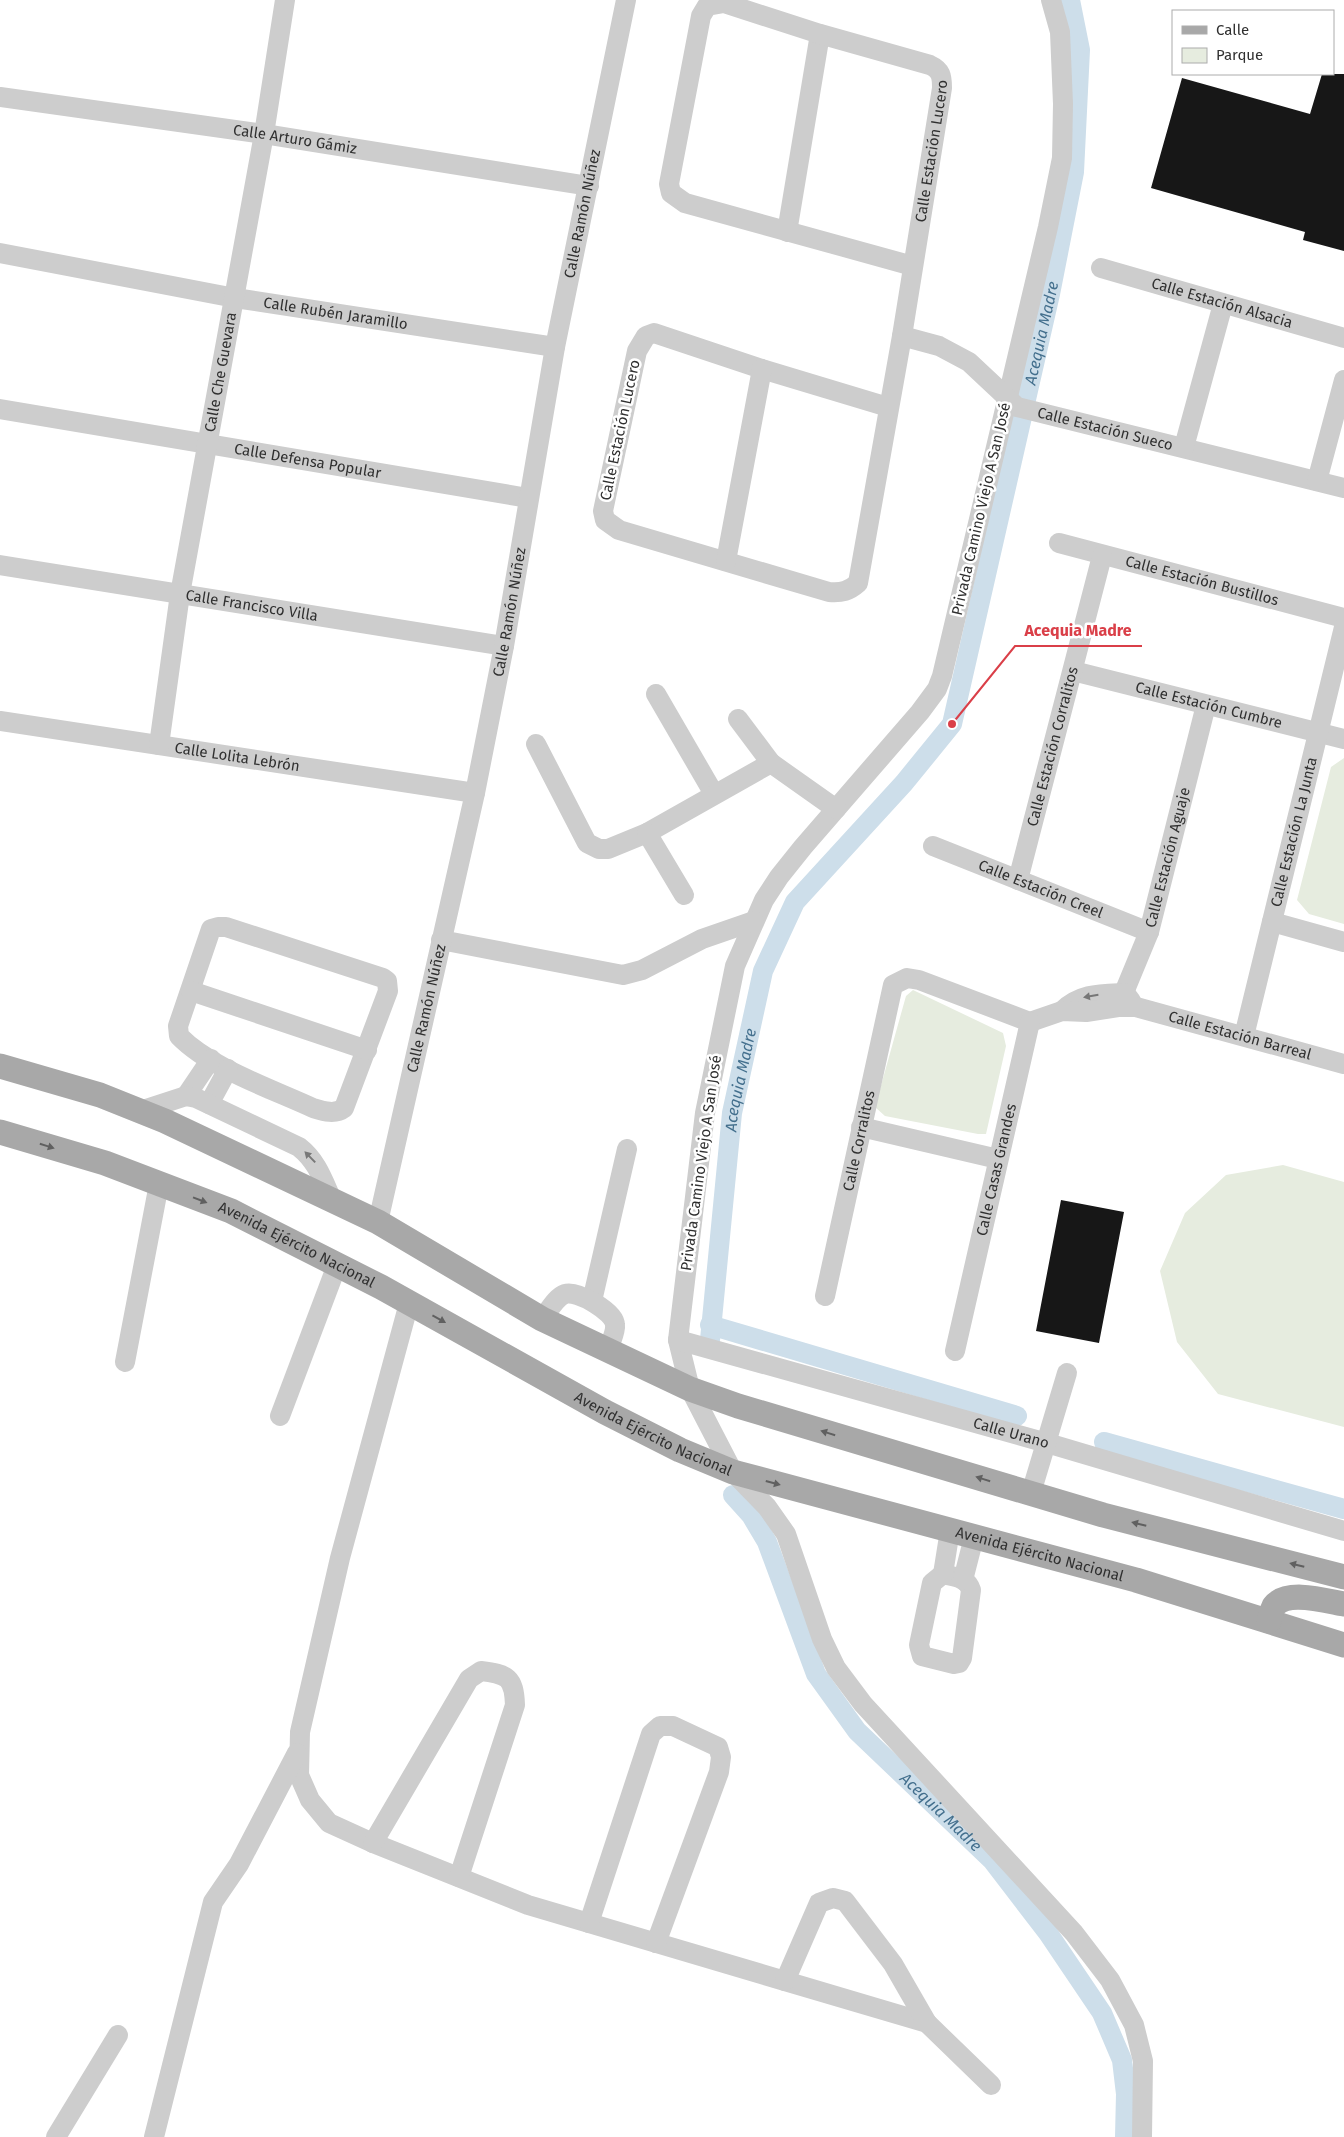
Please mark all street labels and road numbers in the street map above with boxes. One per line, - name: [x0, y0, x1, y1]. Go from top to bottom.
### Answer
- street label: Calle Estación Lucero: [911, 80, 951, 224]
- street label: Calle Arturo Gámiz: [232, 121, 359, 158]
- street label: Calle Ramón Núñez: [560, 147, 604, 280]
- street label: Calle Estación Alsacia: [1149, 274, 1295, 332]
- street label: Calle Rubén Jaramillo: [262, 293, 409, 333]
- street label: Calle Che Guevara: [201, 311, 240, 434]
- street label: Calle Estación Lucero: [596, 358, 644, 502]
- street label: Privada Camino Viejo A San José: [948, 401, 1014, 617]
- street label: Calle Estación Sueco: [1035, 403, 1175, 454]
- street label: Calle Defensa Popular: [233, 440, 383, 482]
- street label: Calle Ramón Núñez: [489, 546, 530, 678]
- street label: Calle Estación Bustillos: [1124, 552, 1281, 609]
- street label: Calle Francisco Villa: [184, 586, 319, 625]
- street label: Calle Estación Corralitos: [1023, 665, 1082, 828]
- street label: Calle Estación Cumbre: [1133, 678, 1284, 732]
- street label: Calle Lolita Lebrón: [174, 739, 301, 775]
- street label: Calle Estación La Junta: [1267, 755, 1321, 909]
- street label: Calle Estación Aguaje: [1141, 785, 1194, 929]
- street label: Calle Estación Creel: [976, 856, 1106, 922]
- street label: Calle Ramón Núñez: [403, 942, 450, 1074]
- street label: Calle Estación Barreal: [1166, 1007, 1314, 1064]
- street label: Privada Camino Viejo A San José: [677, 1054, 725, 1272]
- street label: Calle Corralitos: [839, 1089, 879, 1193]
- street label: Calle Casas Grandes: [973, 1102, 1020, 1238]
- street label: Avenida Ejército Nacional: [216, 1198, 379, 1292]
- street label: Avenida Ejército Nacional: [571, 1388, 735, 1480]
- street label: Calle Urano: [971, 1414, 1051, 1452]
- street label: Avenida Ejército Nacional: [954, 1523, 1126, 1585]

